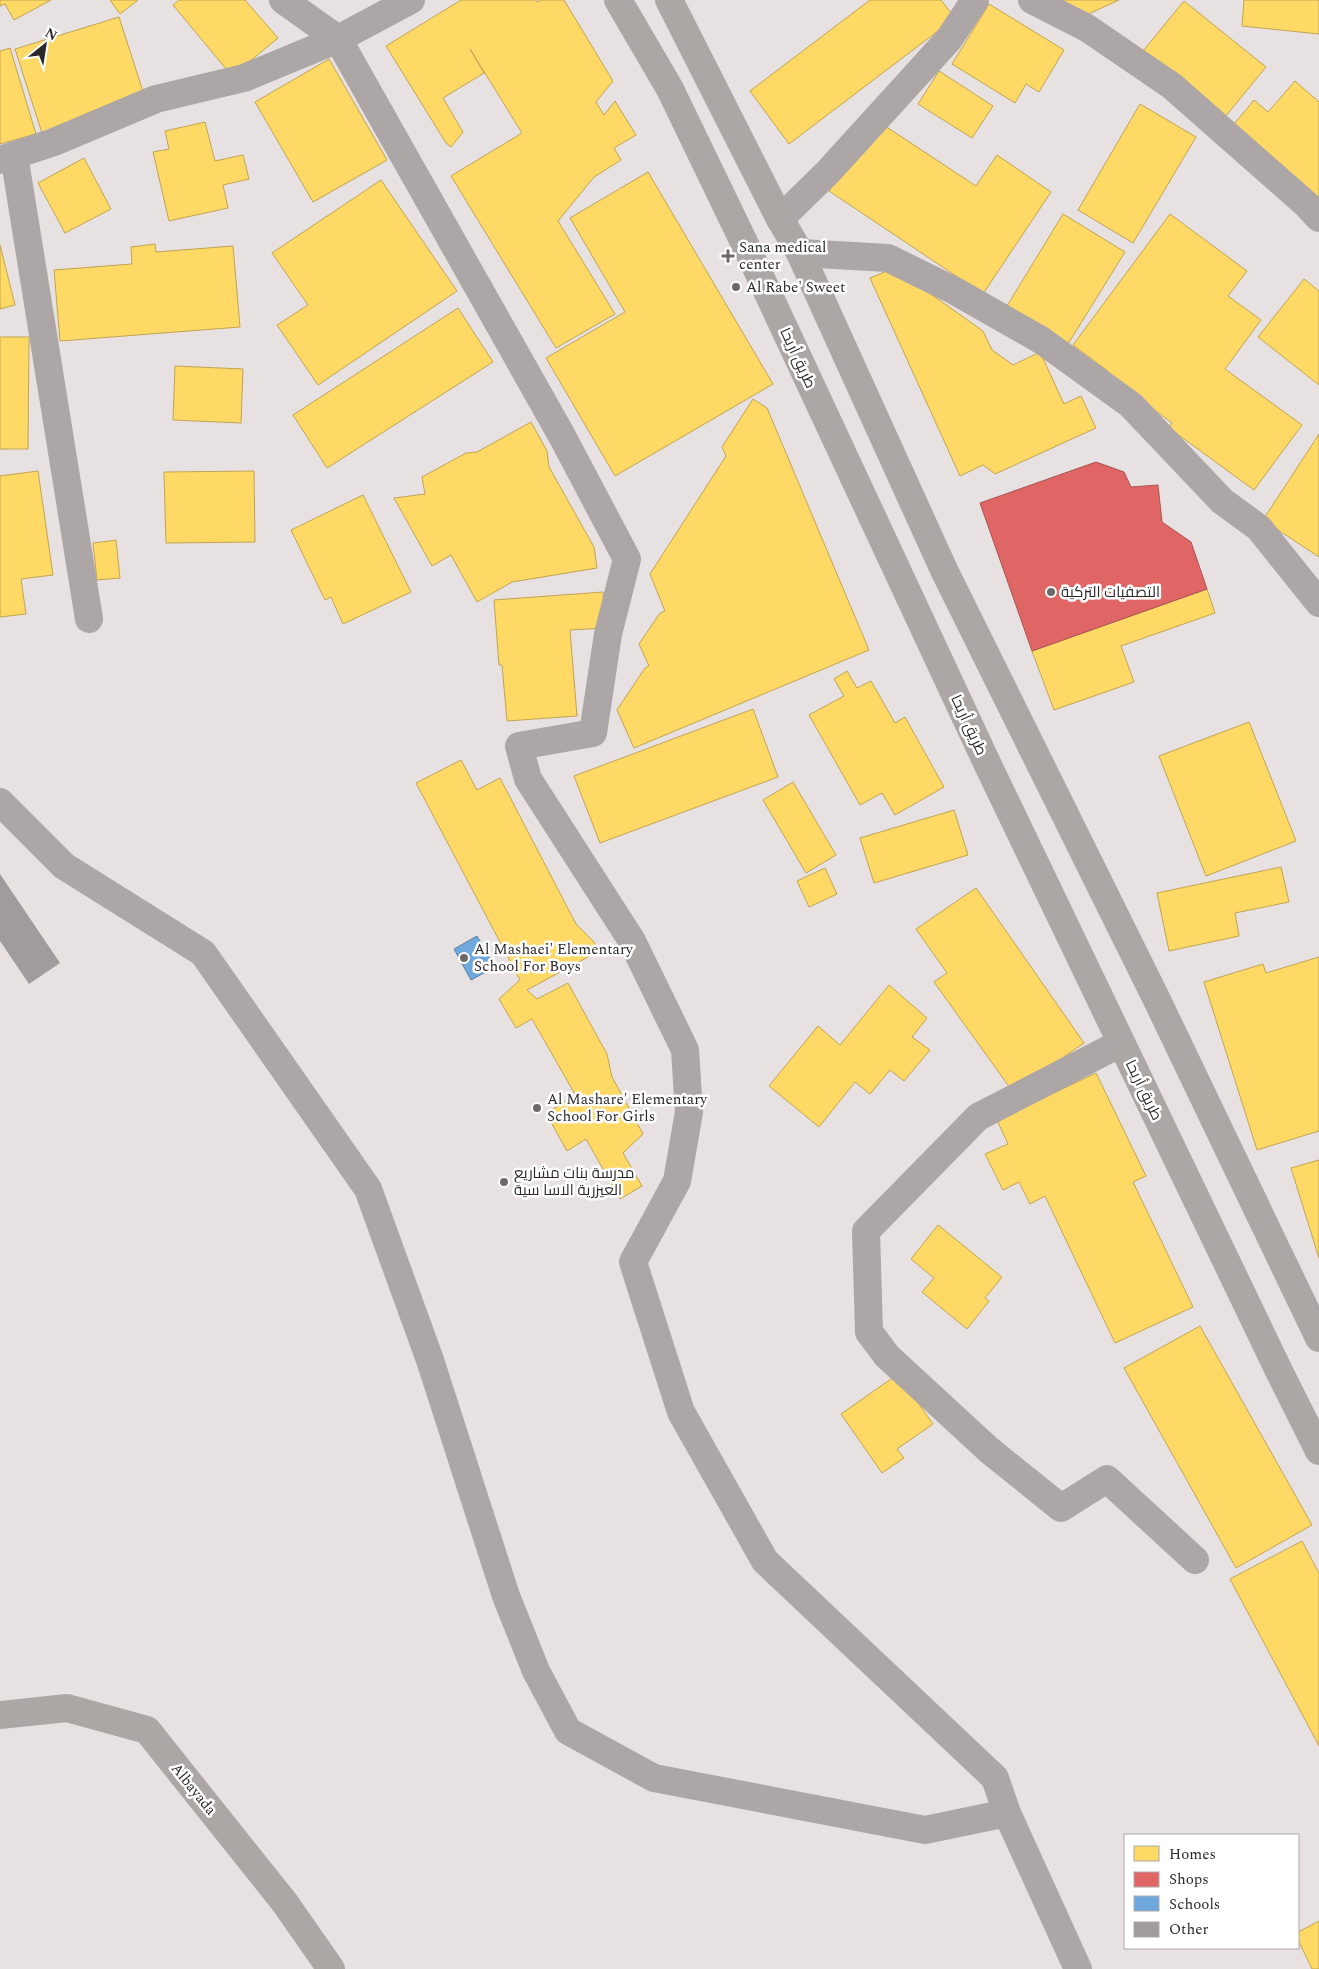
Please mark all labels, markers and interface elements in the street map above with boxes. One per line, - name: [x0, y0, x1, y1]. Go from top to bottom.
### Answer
- north arrow: [20, 20, 70, 70]
- text: N: [41, 22, 61, 46]
- place label: Sana medical center: [739, 236, 826, 276]
- marker: Sana medical center: [721, 249, 735, 263]
- place label: Al Rabe' Sweet: [746, 276, 845, 299]
- marker: Al Rabe' Sweet: [730, 281, 742, 293]
- street label: طريق أريحا: [773, 324, 822, 392]
- place label: التصفيات التركية: [1061, 581, 1160, 604]
- marker: التصفيات التركية: [1045, 586, 1057, 598]
- street label: طريق أريحا: [944, 691, 993, 759]
- place label: Al Mashaei' Elementary School For Boys: [474, 938, 634, 978]
- marker: Al Mashaei' Elementary School For Boys: [458, 952, 470, 964]
- street label: طريق أريحا: [1119, 1056, 1168, 1124]
- place label: Al Mashare' Elementary School For Girls: [547, 1088, 708, 1128]
- marker: Al Mashare' Elementary School For Girls: [531, 1102, 543, 1114]
- place label: مدرسة بنات مشاريع العيزرية الاسا سية: [514, 1162, 634, 1202]
- marker: مدرسة بنات مشاريع العيزرية الاسا سية: [498, 1176, 510, 1188]
- street label: Albayada: [165, 1758, 222, 1821]
- legend: [1124, 1834, 1299, 1949]
- text: Homes: [1169, 1843, 1216, 1866]
- text: Shops: [1169, 1868, 1209, 1891]
- text: Schools: [1169, 1893, 1220, 1916]
- text: Other: [1169, 1918, 1208, 1941]

